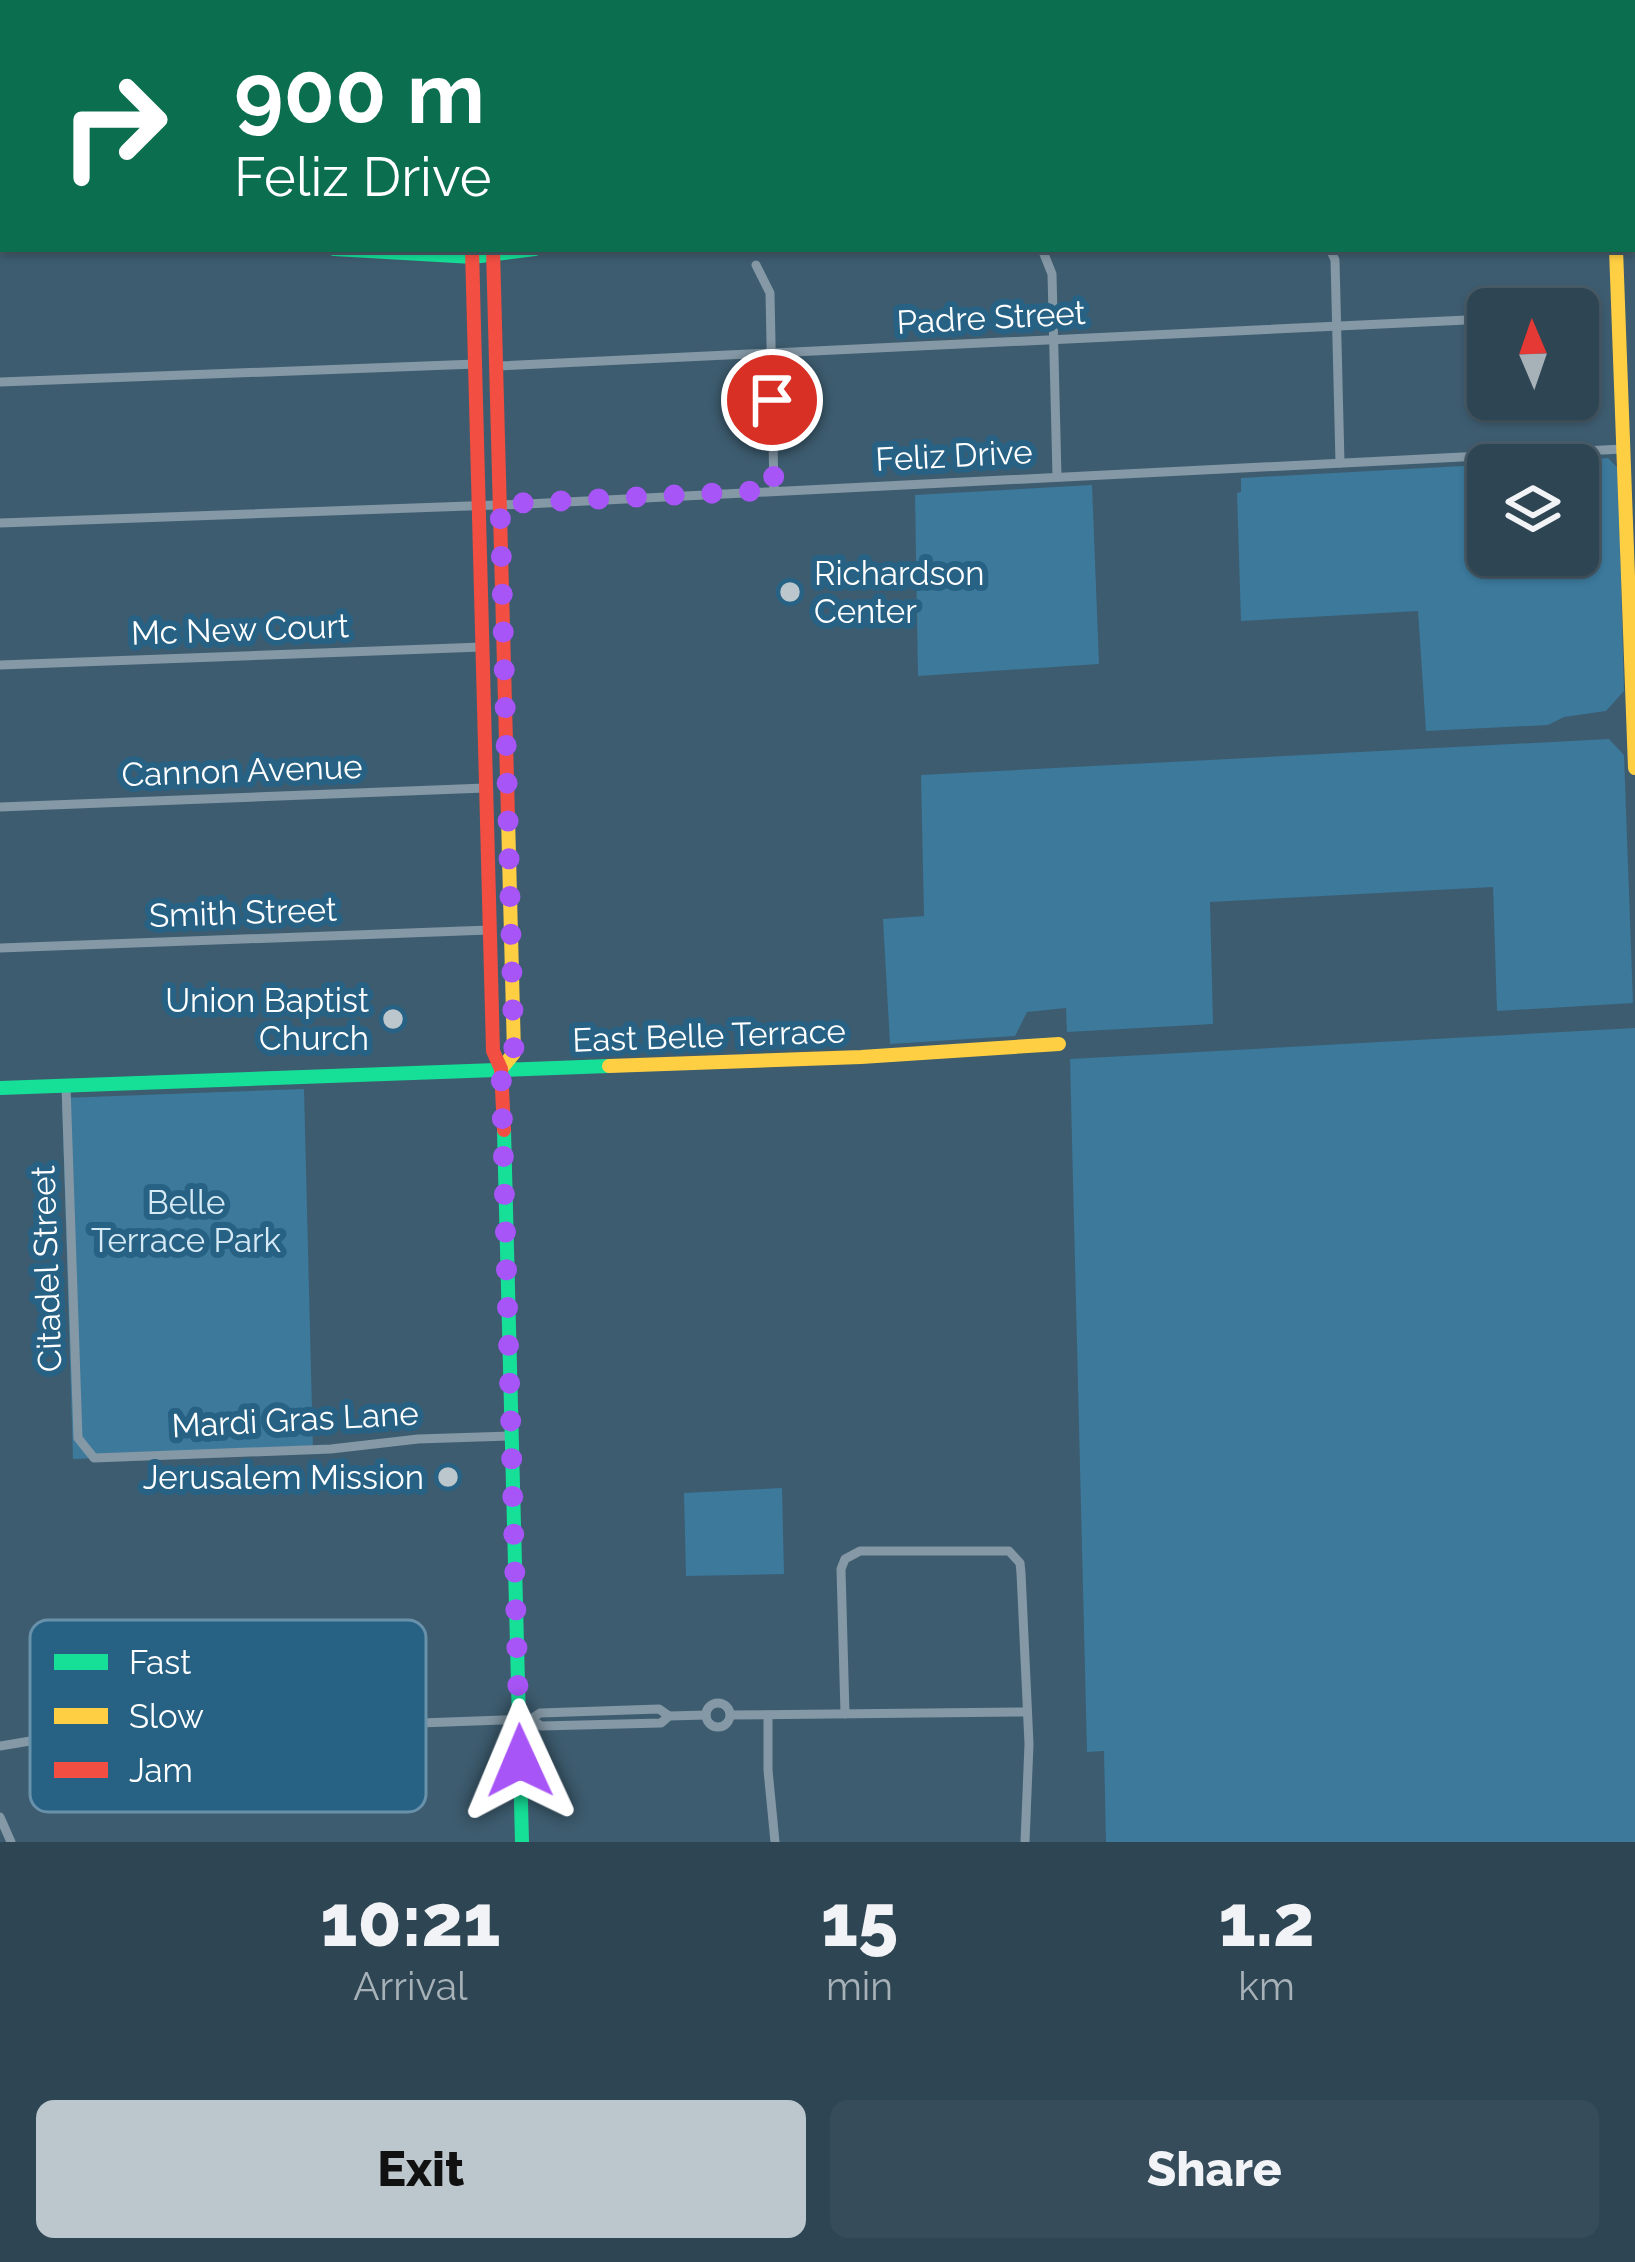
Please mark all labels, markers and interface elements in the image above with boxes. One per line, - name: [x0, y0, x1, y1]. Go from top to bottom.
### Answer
- text: 900 m: [234, 44, 485, 143]
- icon: right: [36, 48, 192, 204]
- text: Feliz Drive: [234, 145, 491, 209]
- north arrow: [1467, 288, 1599, 420]
- map controls: [1467, 288, 1599, 576]
- street label: Padre Street: [896, 293, 1087, 342]
- pin: [721, 349, 823, 451]
- icon: arrive: [739, 367, 805, 433]
- street label: Feliz Drive: [874, 432, 1034, 479]
- button: layers: [1467, 444, 1599, 576]
- place label: Richardson Center: [814, 554, 984, 631]
- marker: Richardson Center: [777, 579, 803, 605]
- street label: Mc New Court: [130, 606, 350, 653]
- street label: Cannon Avenue: [121, 747, 363, 794]
- street label: Smith Street: [149, 890, 338, 935]
- place label: Union Baptist Church: [165, 981, 369, 1058]
- marker: Union Baptist Church: [380, 1006, 406, 1032]
- street label: East Belle Terrace: [572, 1011, 846, 1060]
- street label: Citadel Street: [23, 1165, 70, 1373]
- park label: Belle Terrace Park: [91, 1183, 282, 1260]
- street label: Mardi Gras Lane: [171, 1394, 420, 1445]
- place label: Jerusalem Mission: [143, 1458, 424, 1497]
- marker: Jerusalem Mission: [435, 1464, 461, 1490]
- legend: [30, 1620, 426, 1812]
- text: Fast: [129, 1643, 191, 1682]
- text: Slow: [129, 1697, 204, 1736]
- position arrow: [457, 1698, 583, 1824]
- text: Jam: [129, 1751, 193, 1790]
- text: 10:21: [320, 1878, 501, 1963]
- text: 15: [821, 1878, 898, 1963]
- text: 1.2: [1218, 1878, 1315, 1963]
- text: Arrival: [353, 1963, 468, 2009]
- text: min: [826, 1963, 893, 2009]
- text: km: [1238, 1963, 1295, 2009]
- button: Exit: [36, 2100, 806, 2238]
- button: Share: [830, 2100, 1599, 2238]

